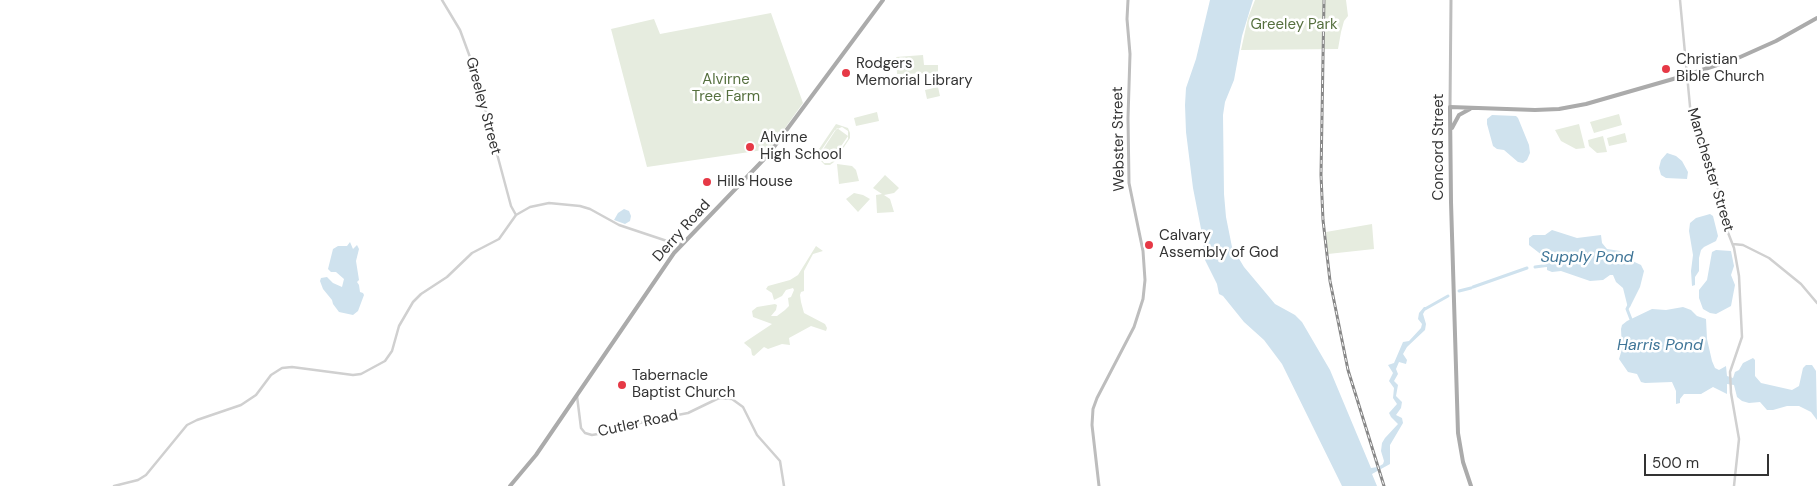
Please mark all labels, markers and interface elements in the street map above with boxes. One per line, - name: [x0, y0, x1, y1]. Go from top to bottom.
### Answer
- park label: Greeley Park: [1250, 16, 1338, 34]
- place label: Christian Bible Church: [1676, 51, 1764, 86]
- street label: Greeley Street: [461, 55, 505, 157]
- place label: Rodgers Memorial Library: [856, 55, 973, 90]
- marker: Christian Bible Church: [1660, 63, 1672, 75]
- marker: Rodgers Memorial Library: [840, 67, 852, 79]
- park label: Alvirne Tree Farm: [692, 71, 760, 106]
- street label: Webster Street: [1109, 86, 1129, 192]
- street label: Concord Street: [1430, 94, 1448, 200]
- street label: Manchester Street: [1683, 106, 1737, 234]
- place label: Alvirne High School: [760, 129, 842, 164]
- marker: Alvirne High School: [744, 141, 756, 153]
- place label: Hills House: [717, 173, 793, 191]
- marker: Hills House: [701, 176, 713, 188]
- street label: Derry Road: [649, 196, 715, 266]
- place label: Calvary Assembly of God: [1159, 227, 1279, 262]
- marker: Calvary Assembly of God: [1143, 239, 1155, 251]
- water label: Supply Pond: [1540, 248, 1634, 268]
- water label: Harris Pond: [1617, 336, 1703, 356]
- place label: Tabernacle Baptist Church: [632, 367, 735, 402]
- marker: Tabernacle Baptist Church: [616, 379, 628, 391]
- street label: Cutler Road: [596, 407, 680, 441]
- scale bar: [1647, 444, 1772, 476]
- text: 500 m: [1652, 453, 1699, 473]

